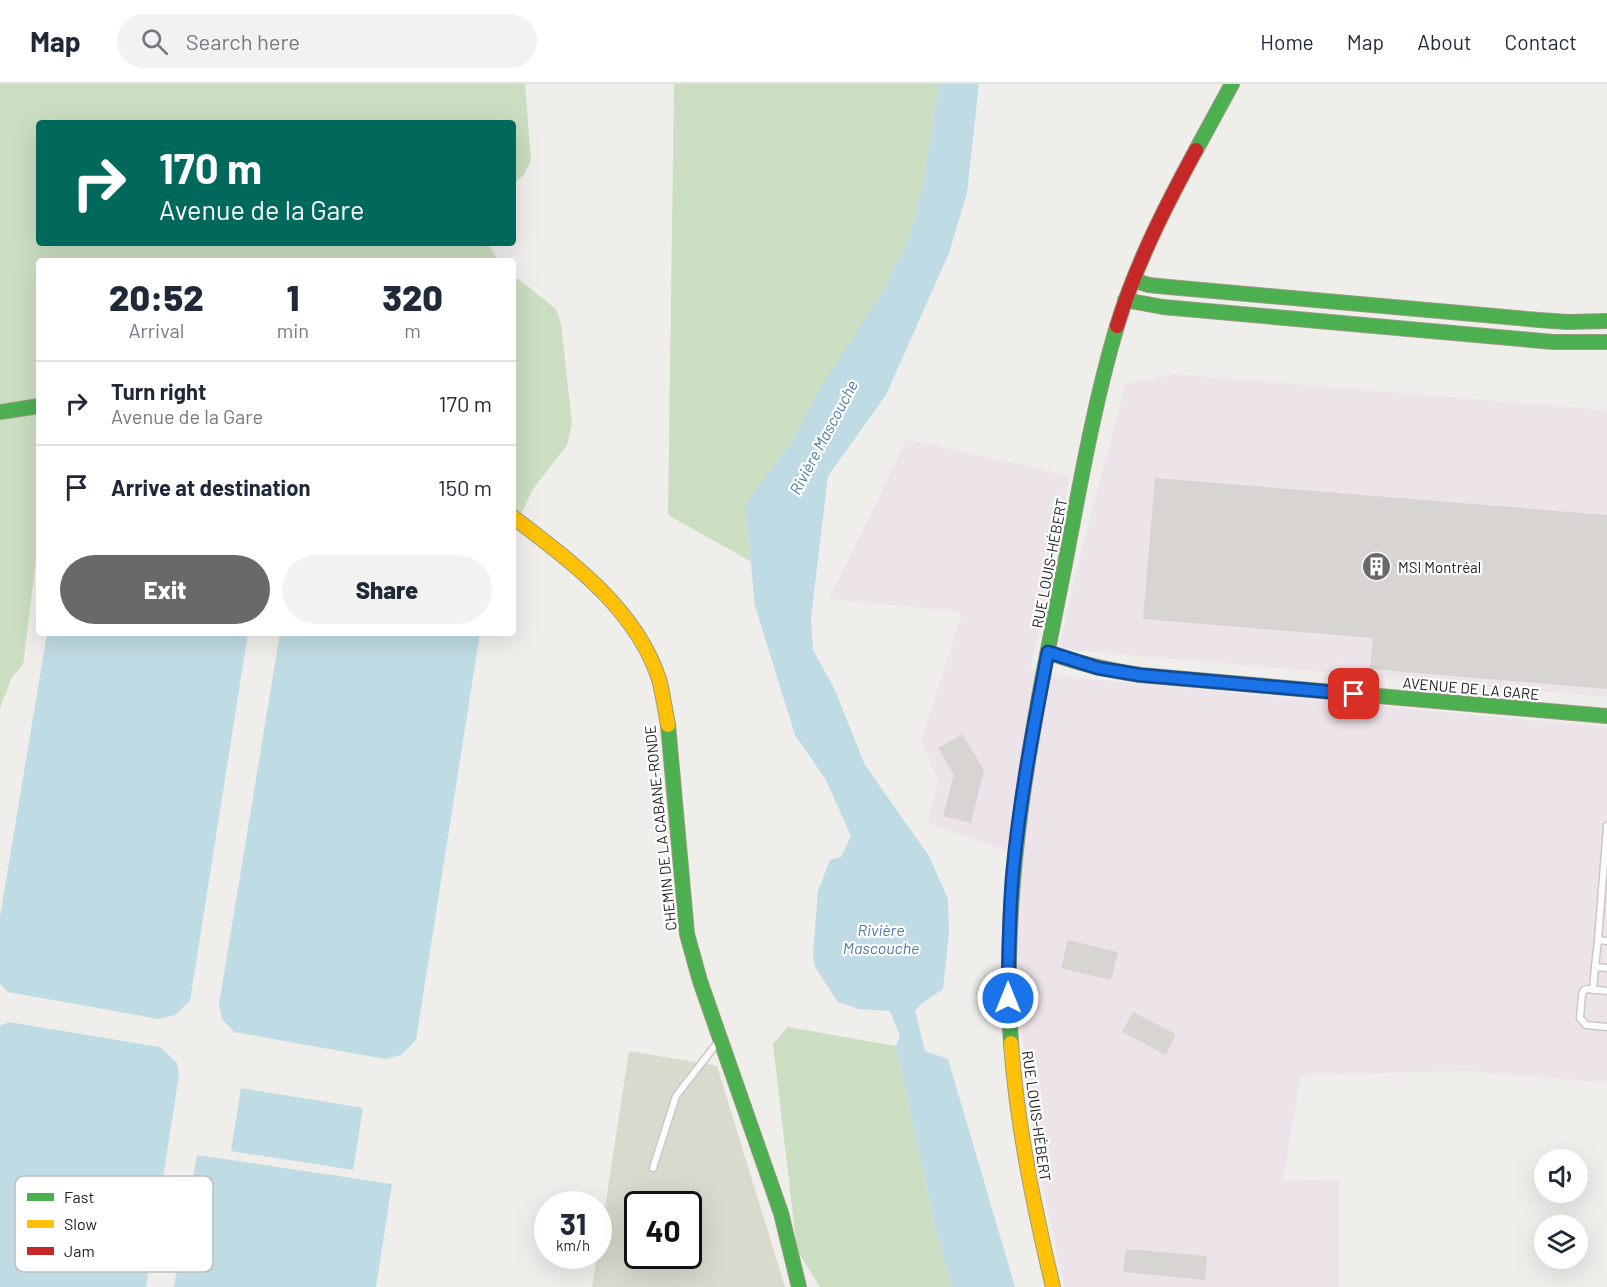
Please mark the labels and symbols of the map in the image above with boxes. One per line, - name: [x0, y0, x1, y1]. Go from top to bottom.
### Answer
- water label: Rivière Mascouche: [785, 377, 861, 497]
- street label: RUE LOUIS-HÉBERT: [1028, 496, 1070, 630]
- building icon: MSI Montréal: [1361, 551, 1393, 583]
- place label: MSI Montréal: [1398, 558, 1481, 576]
- pin: [1328, 668, 1379, 719]
- street label: AVENUE DE LA GARE: [1402, 673, 1540, 703]
- street label: CHEMIN DE LA CABANE-RONDE: [640, 724, 680, 932]
- water label: Rivière Mascouche: [843, 920, 919, 957]
- position arrow: [976, 966, 1040, 1030]
- street label: RUE LOUIS-HÉBERT: [1019, 1049, 1055, 1183]
- legend: [15, 1176, 213, 1272]
- text: Fast: [64, 1187, 94, 1206]
- speed limit sign: 40: [624, 1191, 702, 1269]
- text: Slow: [64, 1214, 97, 1233]
- text: Jam: [64, 1241, 95, 1260]

